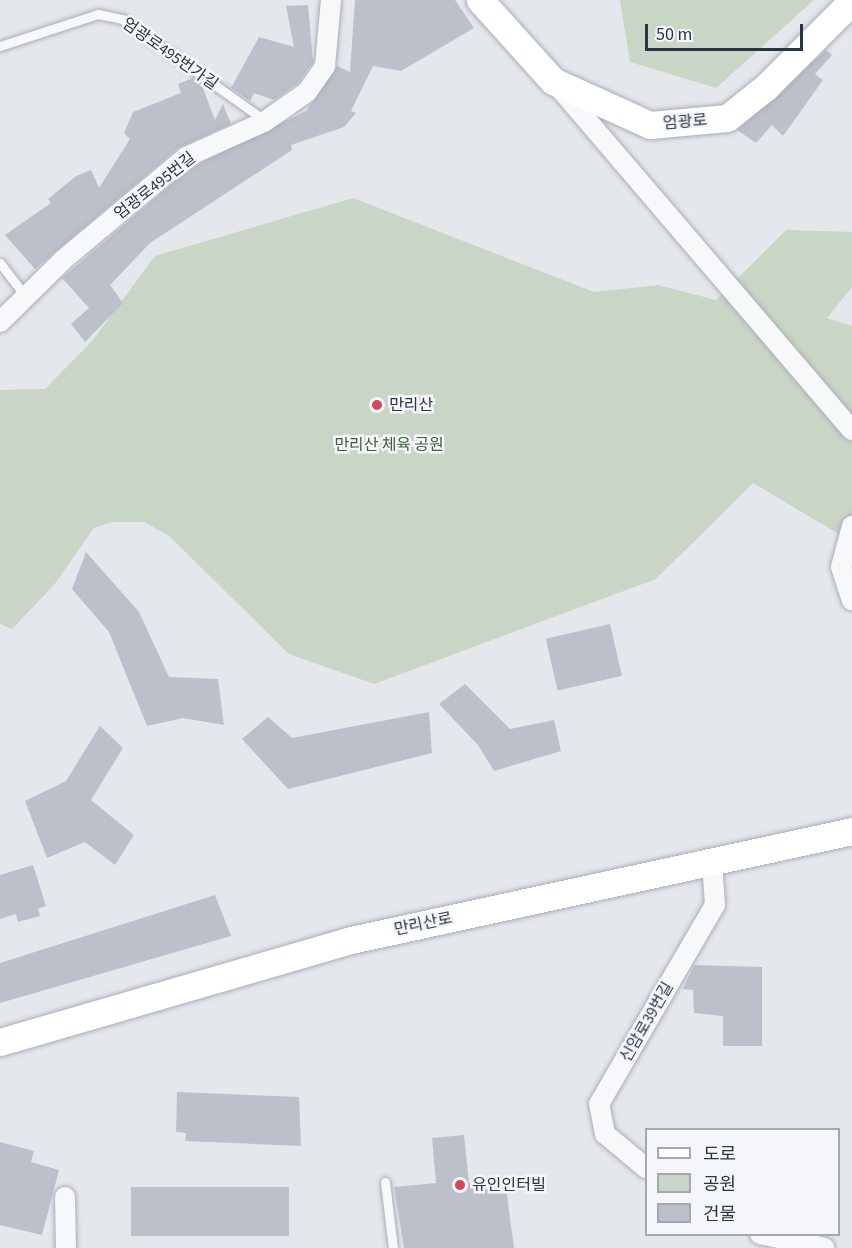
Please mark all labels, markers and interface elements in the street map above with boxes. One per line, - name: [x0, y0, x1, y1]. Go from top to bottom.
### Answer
- scale bar: [648, 12, 806, 50]
- street label: 엄광로495번가길: [119, 14, 221, 94]
- text: 50 m: [656, 22, 692, 47]
- street label: 엄광로: [662, 111, 708, 133]
- street label: 엄광로495번길: [111, 148, 199, 224]
- place label: 만리산: [389, 395, 433, 415]
- marker: 만리산: [370, 398, 384, 412]
- park label: 만리산 체육 공원: [334, 435, 444, 455]
- street label: 만리산로: [392, 908, 454, 940]
- street label: 신암로39번길: [616, 978, 678, 1066]
- legend: [645, 1128, 840, 1236]
- text: 도로: [703, 1142, 736, 1167]
- text: 공원: [703, 1172, 736, 1197]
- place label: 유인인터빌: [472, 1175, 546, 1195]
- marker: 유인인터빌: [453, 1178, 467, 1192]
- text: 건물: [703, 1202, 736, 1227]

